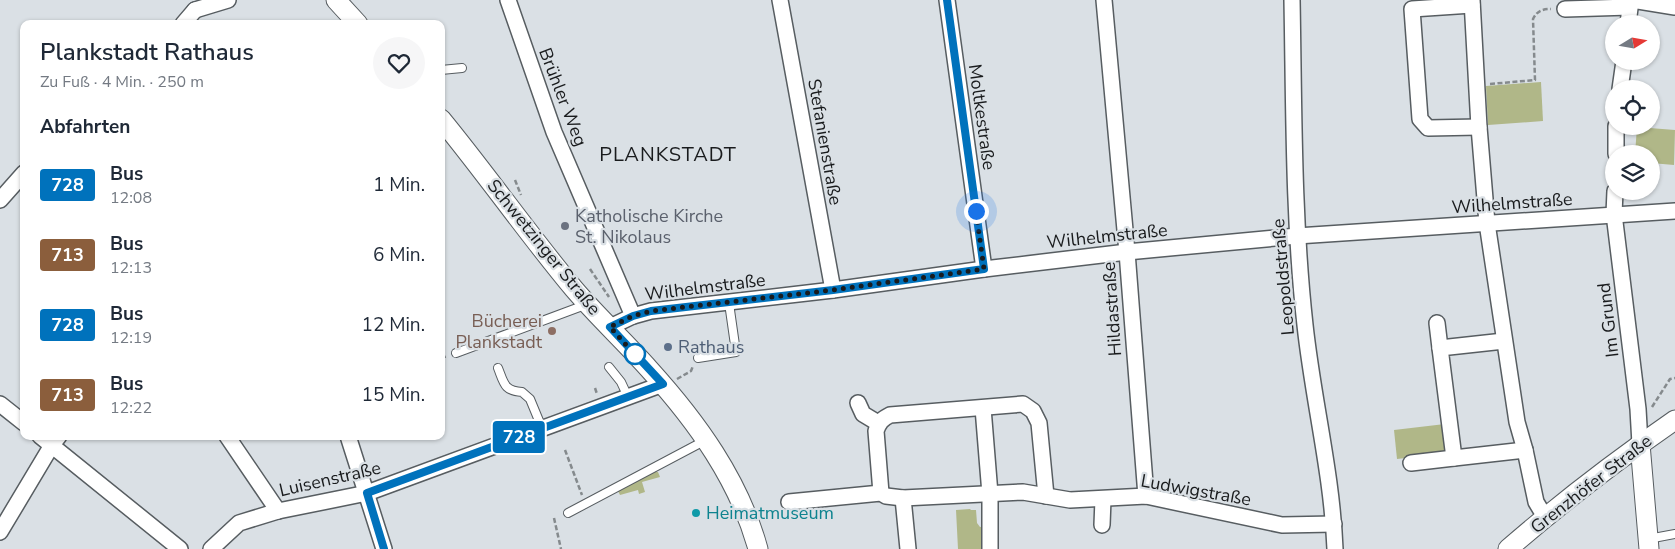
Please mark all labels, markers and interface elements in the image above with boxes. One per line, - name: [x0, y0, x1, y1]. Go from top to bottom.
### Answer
- north arrow: [1605, 15, 1660, 70]
- map controls: [1605, 15, 1660, 200]
- text: Plankstadt Rathaus: [40, 36, 254, 68]
- button: heart: [373, 37, 425, 89]
- street label: Brühler Weg: [533, 44, 593, 150]
- street label: Moltkestraße: [963, 63, 1001, 171]
- text: Zu Fuß · 4 Min. · 250 m: [40, 71, 204, 93]
- street label: Stefanienstraße: [802, 77, 848, 207]
- button: locate: [1605, 80, 1660, 135]
- text: Abfahrten: [40, 114, 130, 140]
- district label: PLANKSTADT: [599, 141, 737, 168]
- button: layers: [1605, 145, 1660, 200]
- text: Bus: [110, 161, 143, 187]
- text: 1 Min.: [373, 172, 425, 198]
- text: 728: [51, 173, 84, 197]
- street label: Schwetzinger Straße: [482, 174, 606, 320]
- text: 12:08: [110, 187, 152, 209]
- street label: Wilhelmstraße: [1451, 187, 1573, 219]
- your location: [964, 199, 989, 224]
- place label: Katholische Kirche St. Nikolaus: [575, 204, 723, 249]
- street label: Wilhelmstraße: [1045, 218, 1169, 254]
- street label: Leopoldstraße: [1266, 218, 1300, 336]
- marker: Katholische Kirche St. Nikolaus: [559, 220, 571, 232]
- text: Bus: [110, 231, 143, 257]
- text: 6 Min.: [373, 242, 425, 268]
- text: 713: [51, 243, 84, 267]
- text: 12:13: [110, 257, 152, 279]
- street label: Hildastraße: [1097, 261, 1127, 357]
- street label: Wilhelmstraße: [643, 268, 767, 306]
- street label: Im Grund: [1592, 281, 1624, 359]
- text: Bus: [110, 301, 143, 327]
- place label: Bücherei Plankstadt: [455, 309, 543, 354]
- text: 12 Min.: [362, 312, 425, 338]
- text: 728: [51, 313, 84, 337]
- marker: Bücherei Plankstadt: [546, 325, 558, 337]
- text: 12:19: [110, 327, 152, 349]
- place label: Rathaus: [678, 335, 744, 359]
- marker: Rathaus: [662, 341, 674, 353]
- unlabelled marker: [624, 343, 646, 365]
- text: Bus: [110, 371, 143, 397]
- text: 15 Min.: [362, 382, 425, 408]
- text: 713: [51, 383, 84, 407]
- text: 12:22: [110, 397, 152, 419]
- line badge: 728: [490, 421, 548, 453]
- text: 728: [503, 425, 535, 449]
- street label: Grenzhöfer Straße: [1525, 429, 1657, 539]
- street label: Luisenstraße: [277, 456, 383, 502]
- street label: Ludwigstraße: [1139, 469, 1253, 511]
- place label: Heimatmuseum: [706, 501, 834, 525]
- marker: Heimatmuseum: [690, 507, 702, 519]

